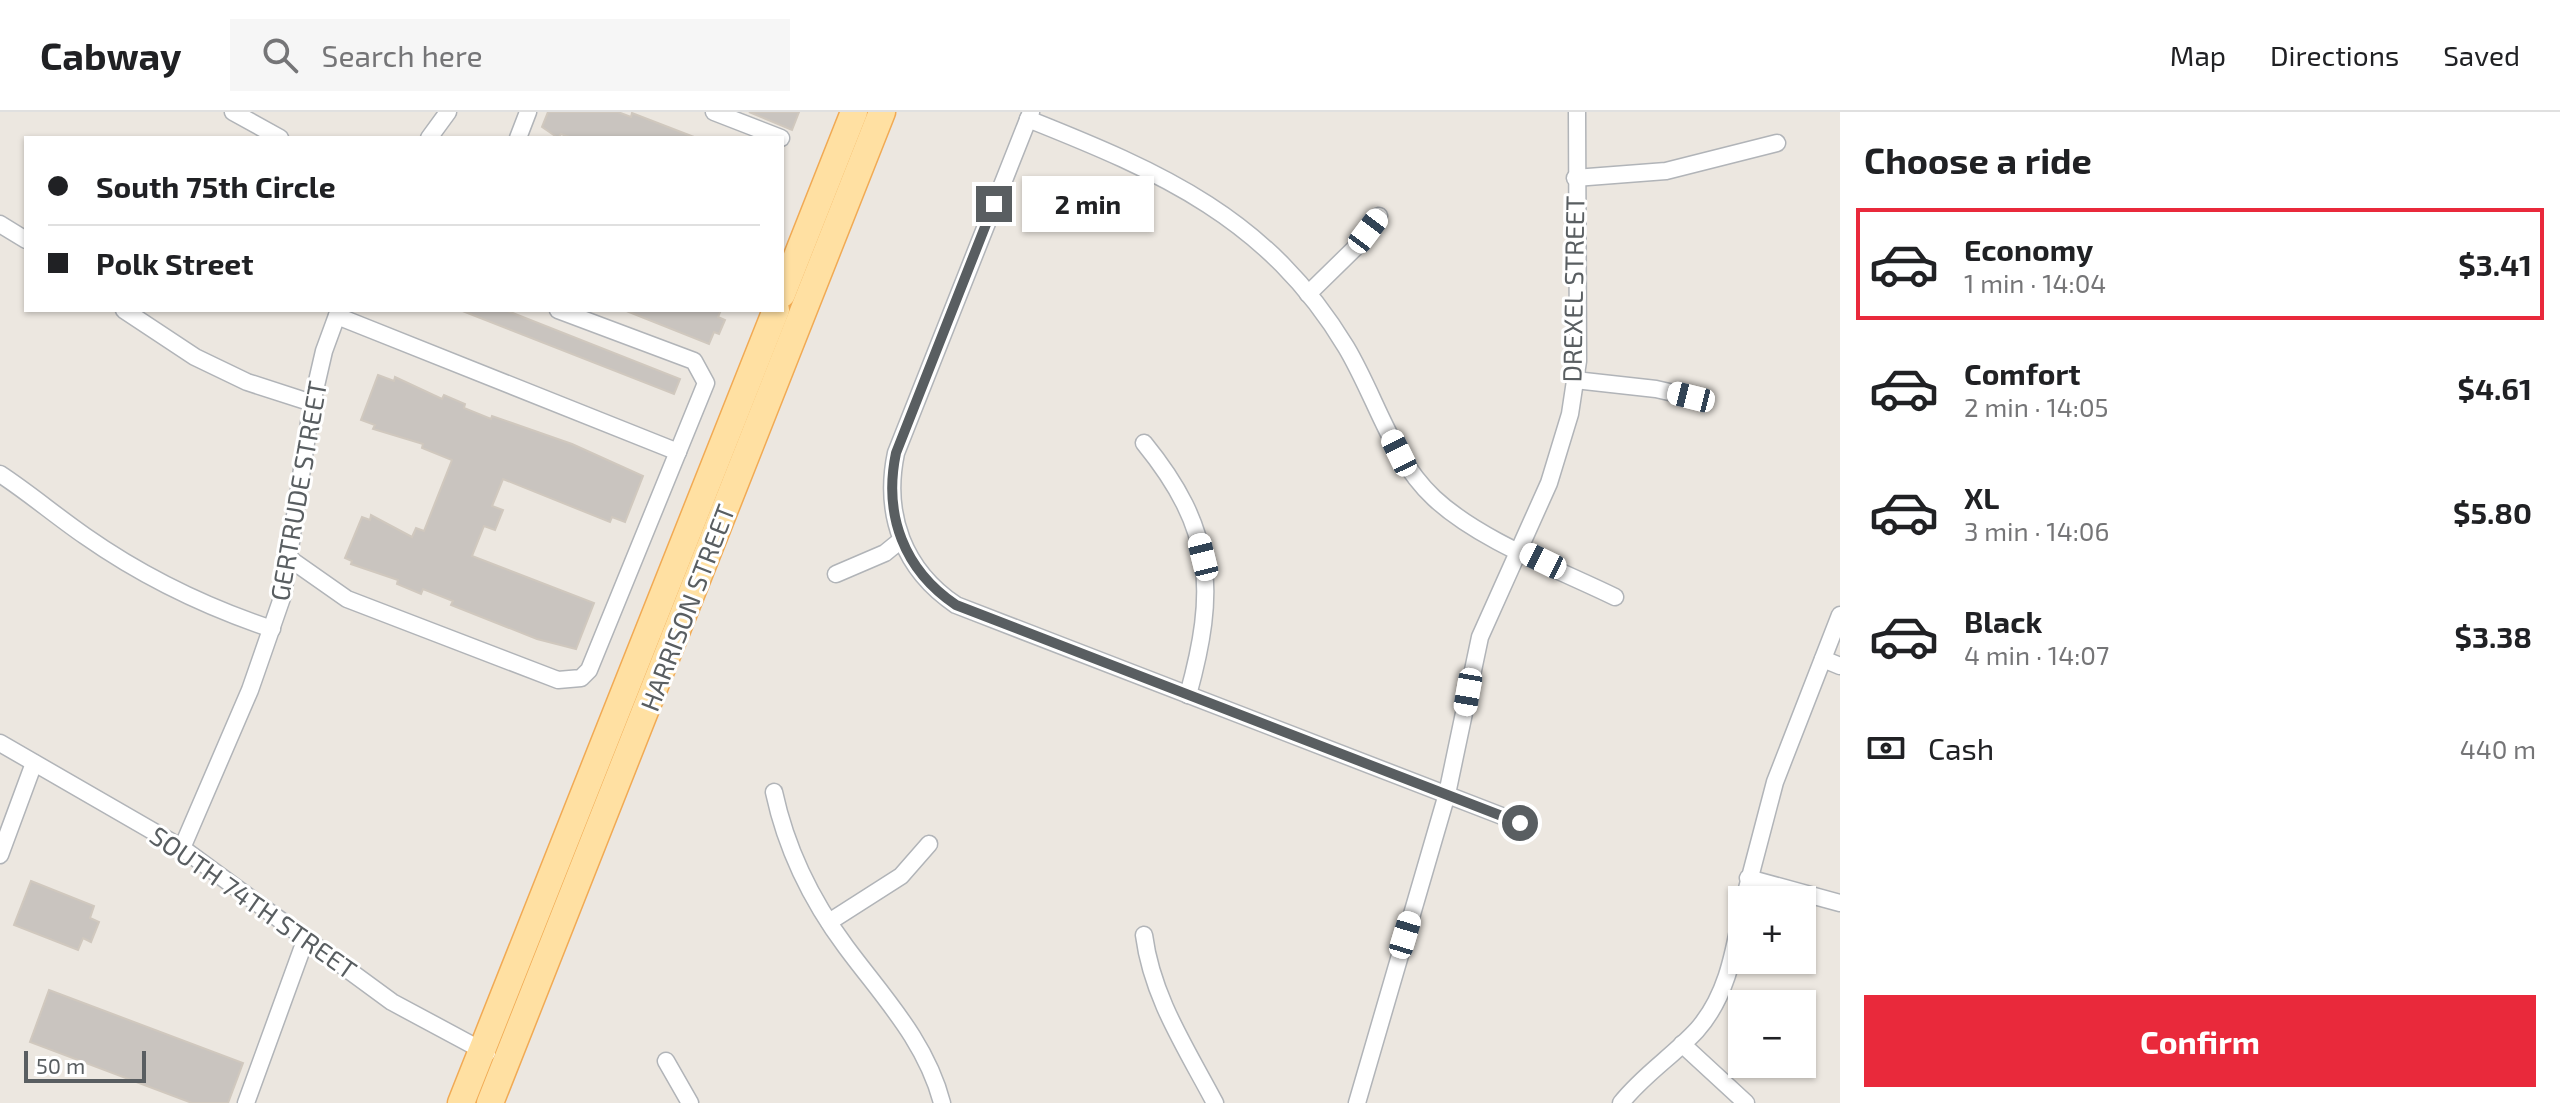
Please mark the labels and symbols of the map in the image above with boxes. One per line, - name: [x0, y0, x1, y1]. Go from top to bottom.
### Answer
- callout: 2 min: [1022, 176, 1154, 232]
- route end: [976, 186, 1012, 222]
- street label: DREXEL STREET: [1555, 195, 1590, 383]
- car: [1344, 205, 1392, 257]
- street label: GERTRUDE STREET: [263, 378, 332, 603]
- car: [1665, 380, 1717, 414]
- car: [1378, 426, 1420, 480]
- street label: HARRISON STREET: [633, 500, 740, 715]
- car: [1186, 531, 1220, 583]
- car: [1516, 540, 1570, 582]
- car: [1452, 666, 1484, 718]
- route start: [1502, 805, 1538, 841]
- street label: SOUTH 74TH STREET: [145, 819, 363, 985]
- car: [1387, 909, 1423, 961]
- scale bar: [24, 1047, 146, 1083]

